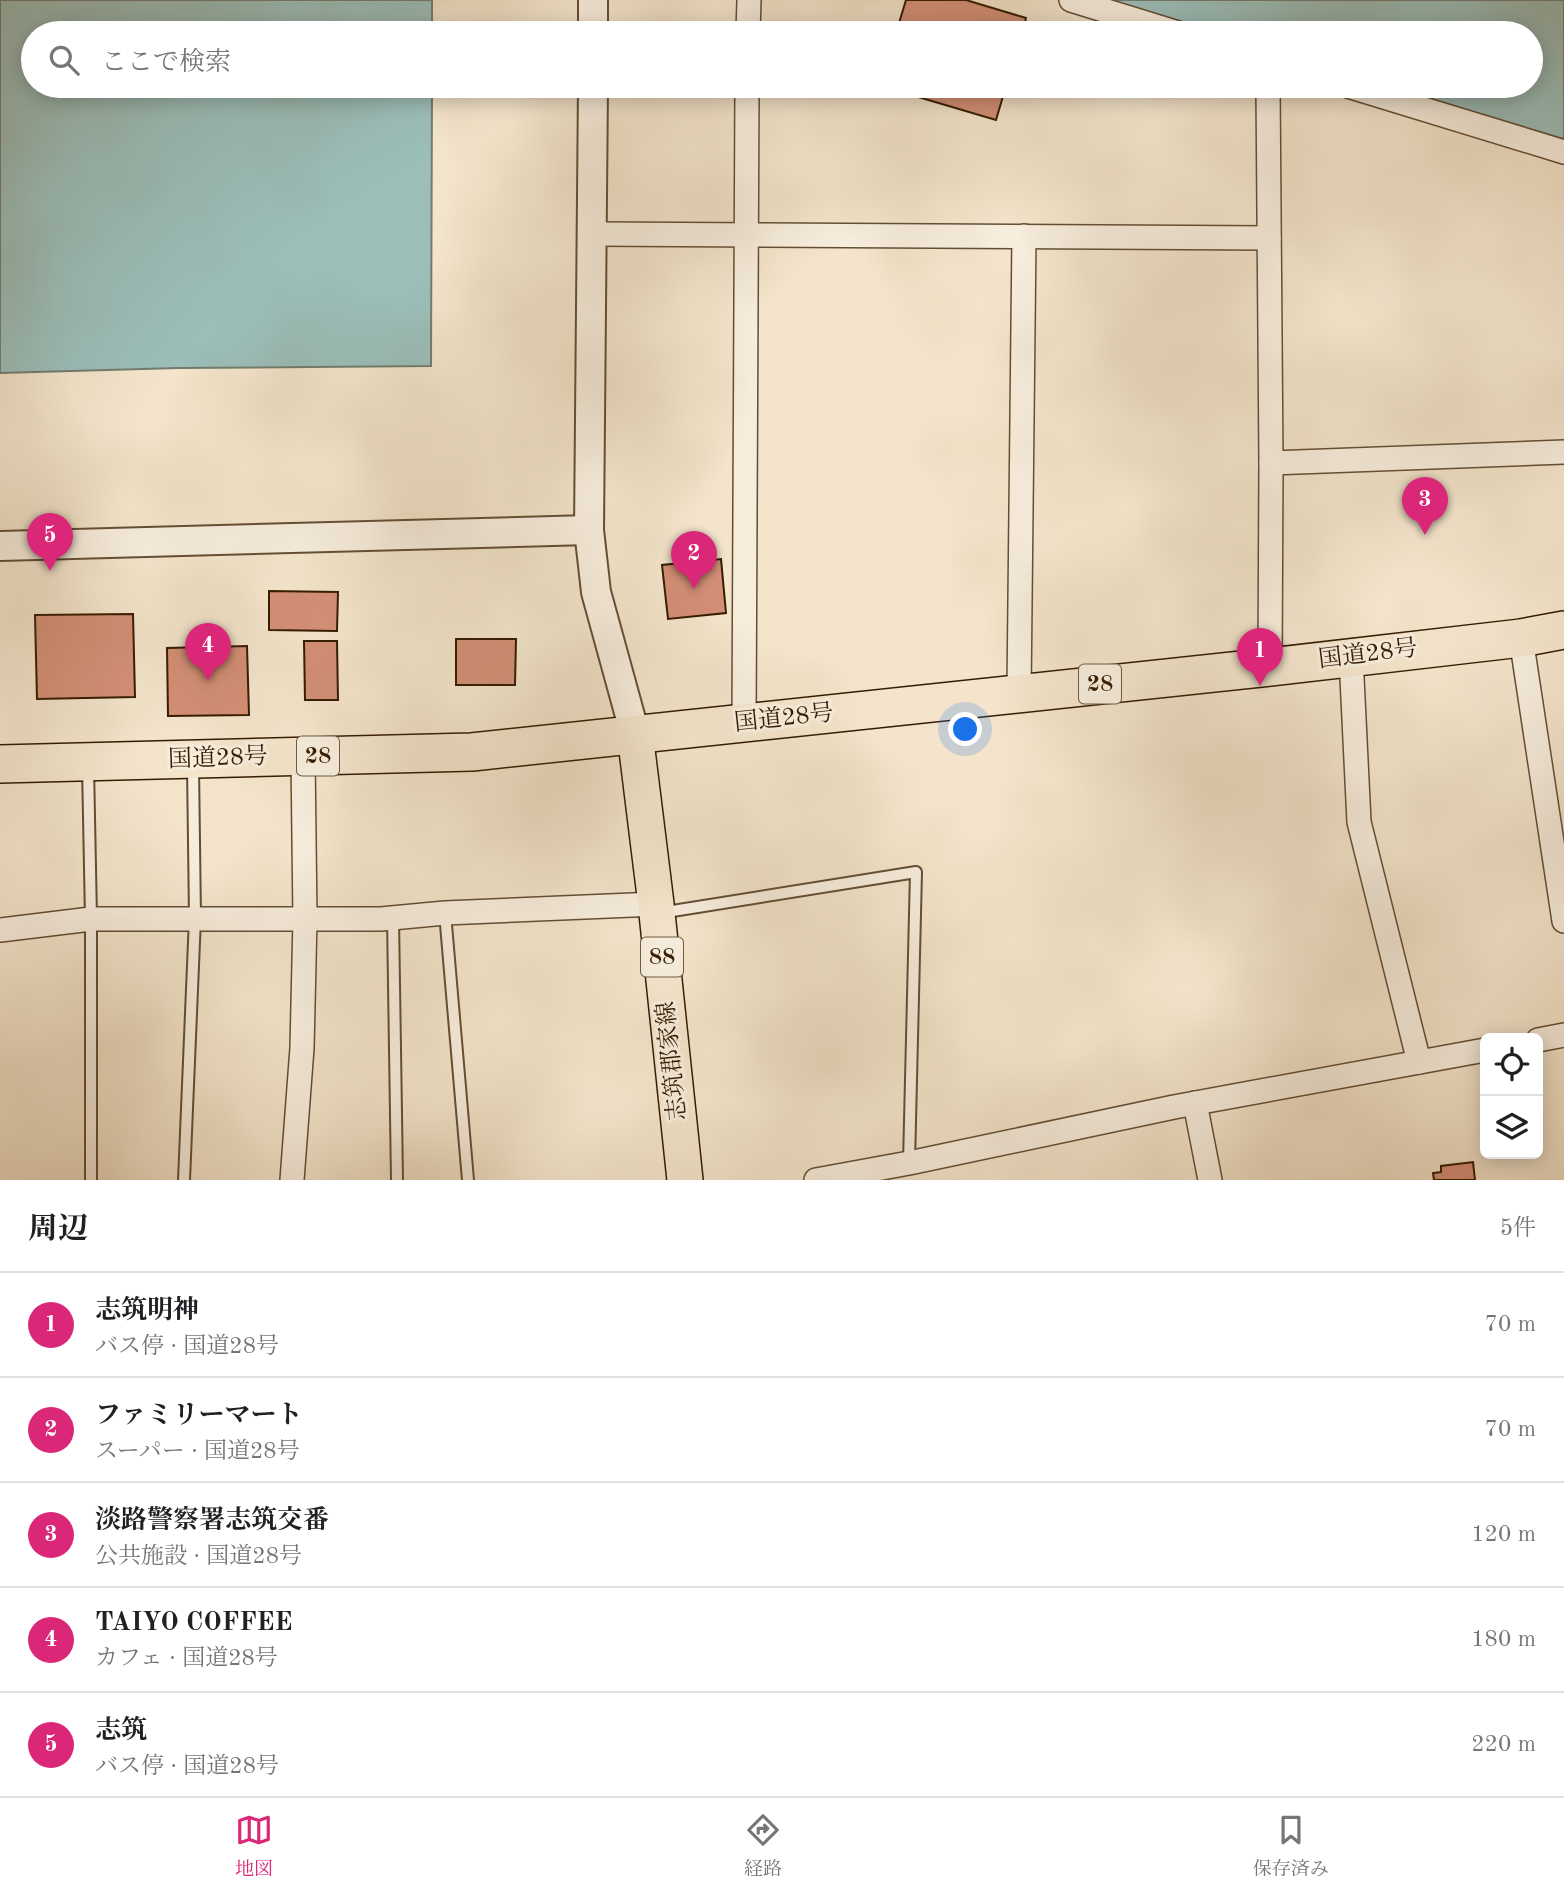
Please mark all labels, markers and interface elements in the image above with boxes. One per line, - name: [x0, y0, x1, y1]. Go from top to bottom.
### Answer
- search box: [21, 21, 1543, 98]
- icon: search: [45, 41, 83, 79]
- text: ここで検索: [101, 50, 231, 76]
- pin: 3: [1402, 477, 1448, 535]
- pin: 5: [27, 513, 73, 571]
- pin: 2: [671, 531, 717, 589]
- pin: 4: [185, 623, 231, 681]
- pin: 1: [1237, 628, 1283, 686]
- street label: 国道28号: [1317, 634, 1419, 673]
- road number: 28: [1079, 664, 1121, 704]
- street label: 国道28号: [733, 699, 835, 736]
- your location: [948, 712, 982, 746]
- road number: 28: [297, 736, 339, 776]
- street label: 国道28号: [168, 742, 268, 773]
- road number: 88: [641, 938, 683, 976]
- street label: 志筑郡家線: [652, 1000, 691, 1122]
- map controls: [1480, 1033, 1543, 1159]
- button: locate: [1480, 1033, 1543, 1096]
- button: layers: [1480, 1096, 1543, 1159]
- text: 周辺: [28, 1215, 88, 1245]
- text: 5件: [1500, 1217, 1536, 1240]
- text: 志筑明神: [95, 1298, 199, 1324]
- text: 1: [44, 1313, 58, 1336]
- text: 70 m: [1485, 1313, 1536, 1336]
- text: バス停 · 国道28号: [95, 1335, 279, 1358]
- text: ファミリーマート: [95, 1403, 302, 1429]
- text: 2: [44, 1418, 58, 1441]
- text: 70 m: [1485, 1418, 1536, 1441]
- text: スーパー · 国道28号: [95, 1440, 300, 1463]
- text: 淡路警察署志筑交番: [95, 1508, 329, 1534]
- text: 3: [44, 1523, 58, 1546]
- text: 120 m: [1471, 1523, 1536, 1546]
- text: 公共施設 · 国道28号: [95, 1545, 302, 1568]
- text: TAIYO COFFEE: [95, 1610, 292, 1636]
- text: 4: [44, 1628, 58, 1651]
- text: 180 m: [1471, 1628, 1536, 1651]
- text: カフェ · 国道28号: [95, 1647, 278, 1670]
- text: 志筑: [95, 1718, 147, 1744]
- text: 5: [44, 1733, 58, 1756]
- text: 220 m: [1471, 1733, 1536, 1756]
- text: バス停 · 国道28号: [95, 1755, 279, 1778]
- tab: 地図: [235, 1811, 273, 1882]
- tab: 経路: [744, 1811, 782, 1882]
- tab: 保存済み: [1253, 1811, 1329, 1882]

